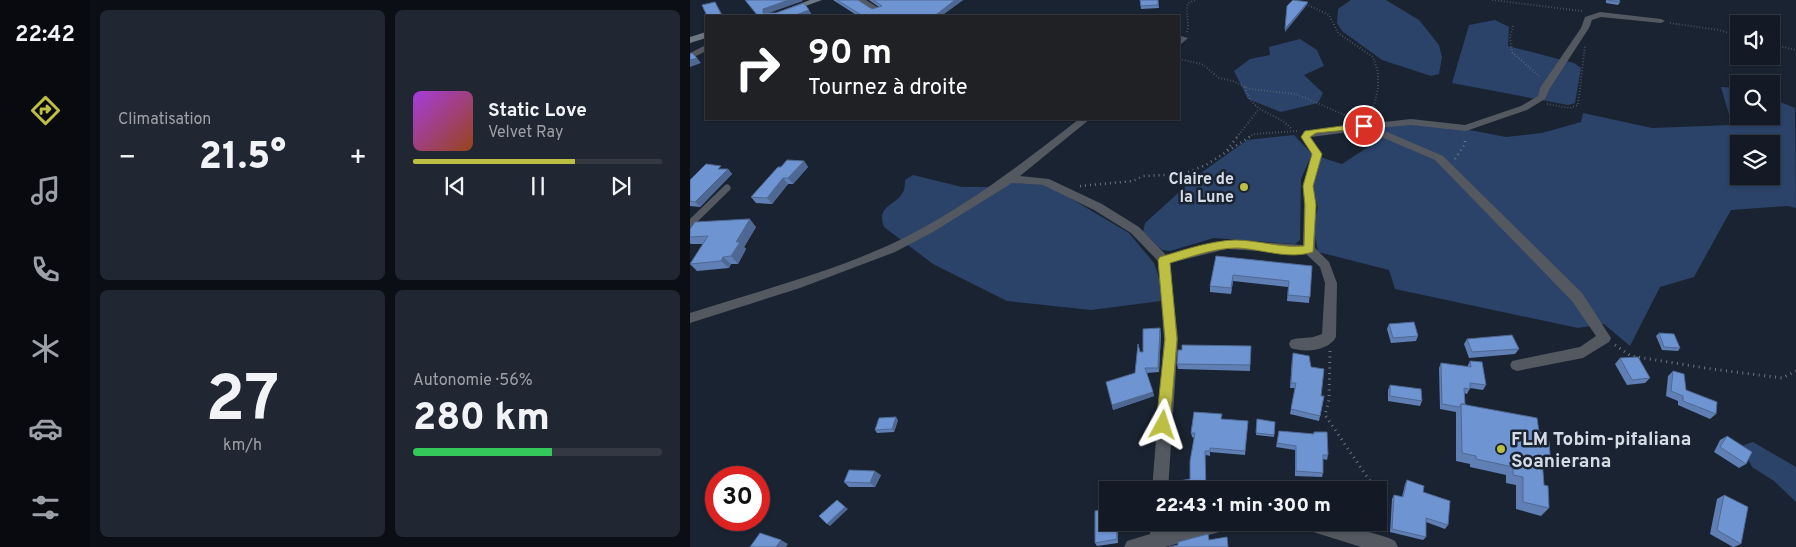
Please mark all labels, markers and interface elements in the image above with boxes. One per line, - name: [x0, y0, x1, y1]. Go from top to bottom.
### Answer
- map controls: [1730, 15, 1780, 185]
- button: sound: [1730, 15, 1780, 65]
- text: 22:42: [15, 22, 75, 49]
- text: 90 m: [808, 32, 892, 76]
- icon: right: [725, 35, 790, 100]
- text: Tournez à droite: [808, 75, 968, 102]
- button: search: [1730, 75, 1780, 125]
- icon: directions: [28, 93, 63, 128]
- text: Static Love: [488, 99, 587, 123]
- pin: [1343, 105, 1385, 147]
- text: Climatisation: [118, 110, 211, 130]
- icon: arrive: [1350, 112, 1378, 140]
- text: Velvet Ray: [488, 123, 563, 143]
- text: 21.5°: [199, 134, 286, 183]
- button: layers: [1730, 135, 1780, 185]
- text: −: [118, 141, 136, 177]
- text: +: [349, 141, 367, 177]
- place label: Claire de la Lune: [1168, 170, 1234, 208]
- icon: previous: [441, 172, 469, 200]
- icon: pause: [524, 172, 552, 200]
- icon: next: [607, 172, 635, 200]
- icon: music: [28, 173, 63, 208]
- marker: Claire de la Lune: [1238, 181, 1250, 193]
- icon: phone: [28, 252, 63, 287]
- icon: climate: [28, 331, 63, 366]
- text: 27: [206, 362, 279, 444]
- text: Autonomie · 56%: [413, 371, 533, 391]
- text: 280 km: [413, 395, 550, 444]
- position arrow: [1136, 398, 1188, 450]
- icon: car: [28, 411, 63, 446]
- place label: FLM Tobim-pifaliana Soanierana: [1511, 428, 1691, 474]
- text: km/h: [223, 436, 262, 456]
- marker: FLM Tobim-pifaliana Soanierana: [1495, 443, 1507, 455]
- speed limit sign: 30: [705, 466, 770, 531]
- icon: filters: [28, 490, 63, 525]
- text: 22:43 · 1 min · 300 m: [1155, 494, 1331, 518]

